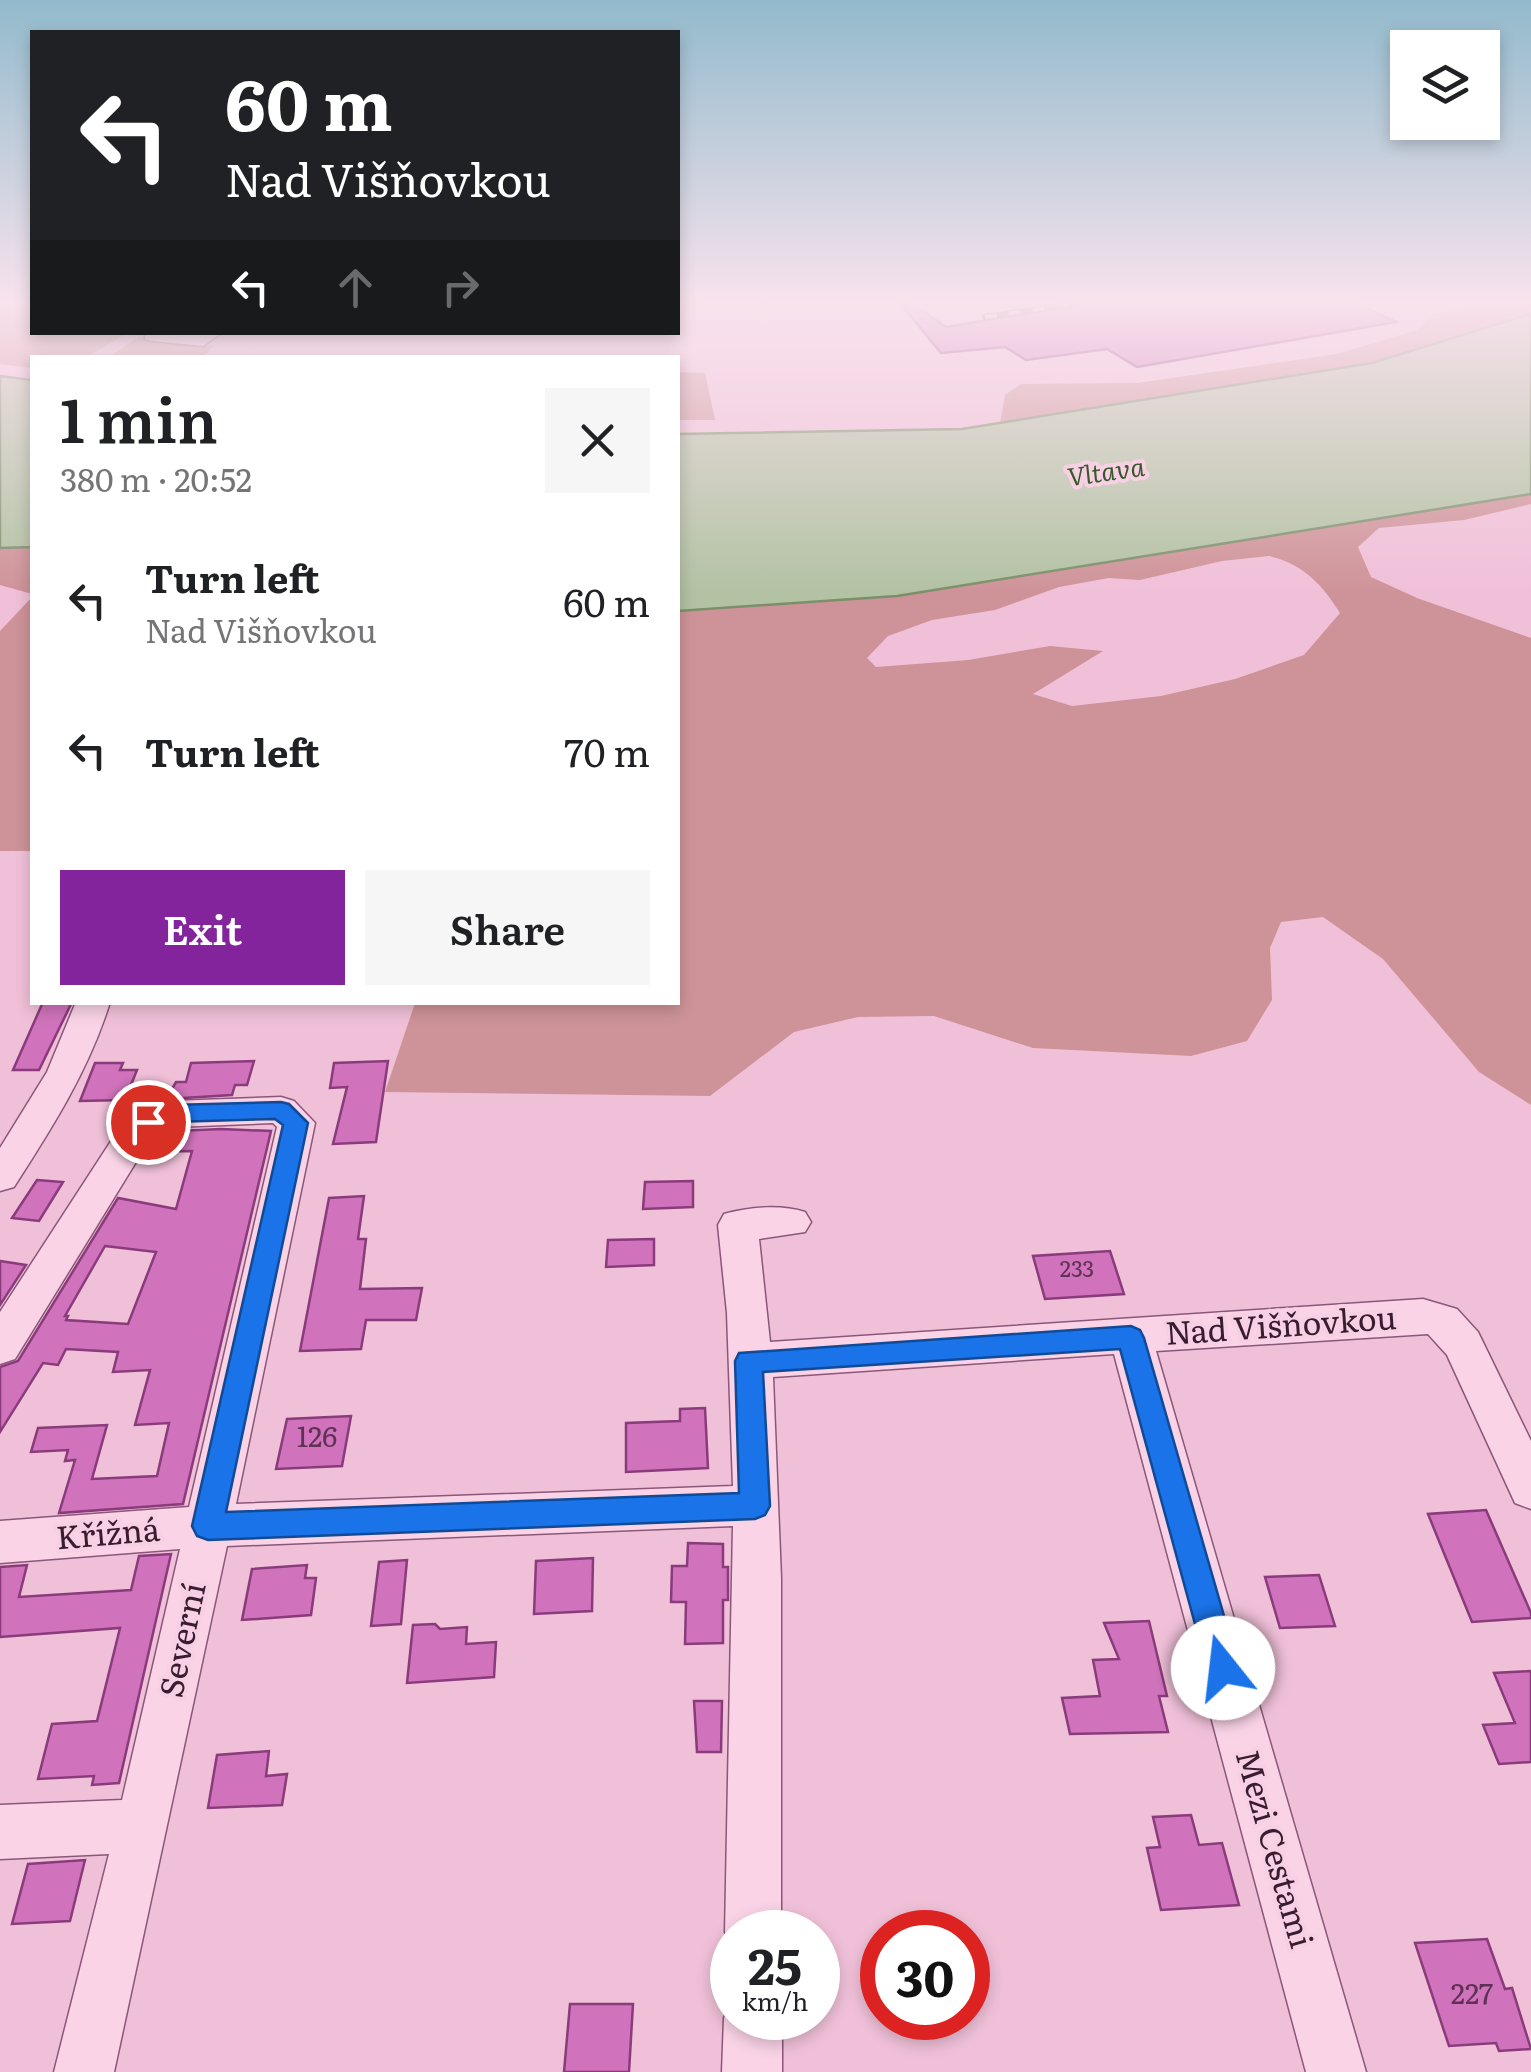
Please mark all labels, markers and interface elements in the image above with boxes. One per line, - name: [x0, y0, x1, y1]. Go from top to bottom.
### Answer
- map controls: [1390, 30, 1500, 140]
- button: layers: [1390, 30, 1500, 140]
- text: 60 m: [225, 49, 393, 153]
- icon: left: [60, 70, 190, 200]
- text: Nad Višňovkou: [225, 144, 551, 211]
- icon: left: [223, 260, 278, 315]
- icon: ahead: [328, 260, 383, 315]
- icon: right: [433, 260, 488, 315]
- text: 1 min: [60, 372, 218, 461]
- button: close: [545, 388, 650, 493]
- water label: Vltava: [1065, 447, 1147, 494]
- text: 380 m · 20:52: [60, 454, 252, 502]
- text: Turn left: [145, 548, 320, 605]
- text: 60 m: [563, 572, 650, 629]
- icon: left: [60, 573, 115, 628]
- text: Nad Višňovkou: [145, 605, 377, 653]
- text: Turn left: [145, 722, 320, 779]
- text: 70 m: [564, 722, 650, 779]
- icon: left: [60, 723, 115, 778]
- button: Exit: [60, 870, 345, 985]
- button: Share: [365, 870, 650, 985]
- pin: [106, 1080, 191, 1165]
- icon: arrive: [121, 1095, 176, 1150]
- house number: 233: [1060, 1251, 1094, 1284]
- street label: Nad Višňovkou: [1164, 1291, 1398, 1355]
- house number: 126: [297, 1414, 337, 1456]
- street label: Křížná: [54, 1503, 162, 1559]
- street label: Severní: [144, 1577, 216, 1701]
- position arrow: [1171, 1616, 1275, 1720]
- street label: Mezi Cestami: [1226, 1743, 1328, 1953]
- speed limit sign: 30: [860, 1910, 990, 2040]
- text: 25: [748, 1926, 802, 2000]
- house number: 227: [1451, 1971, 1493, 2013]
- text: km/h: [742, 1982, 808, 2019]

